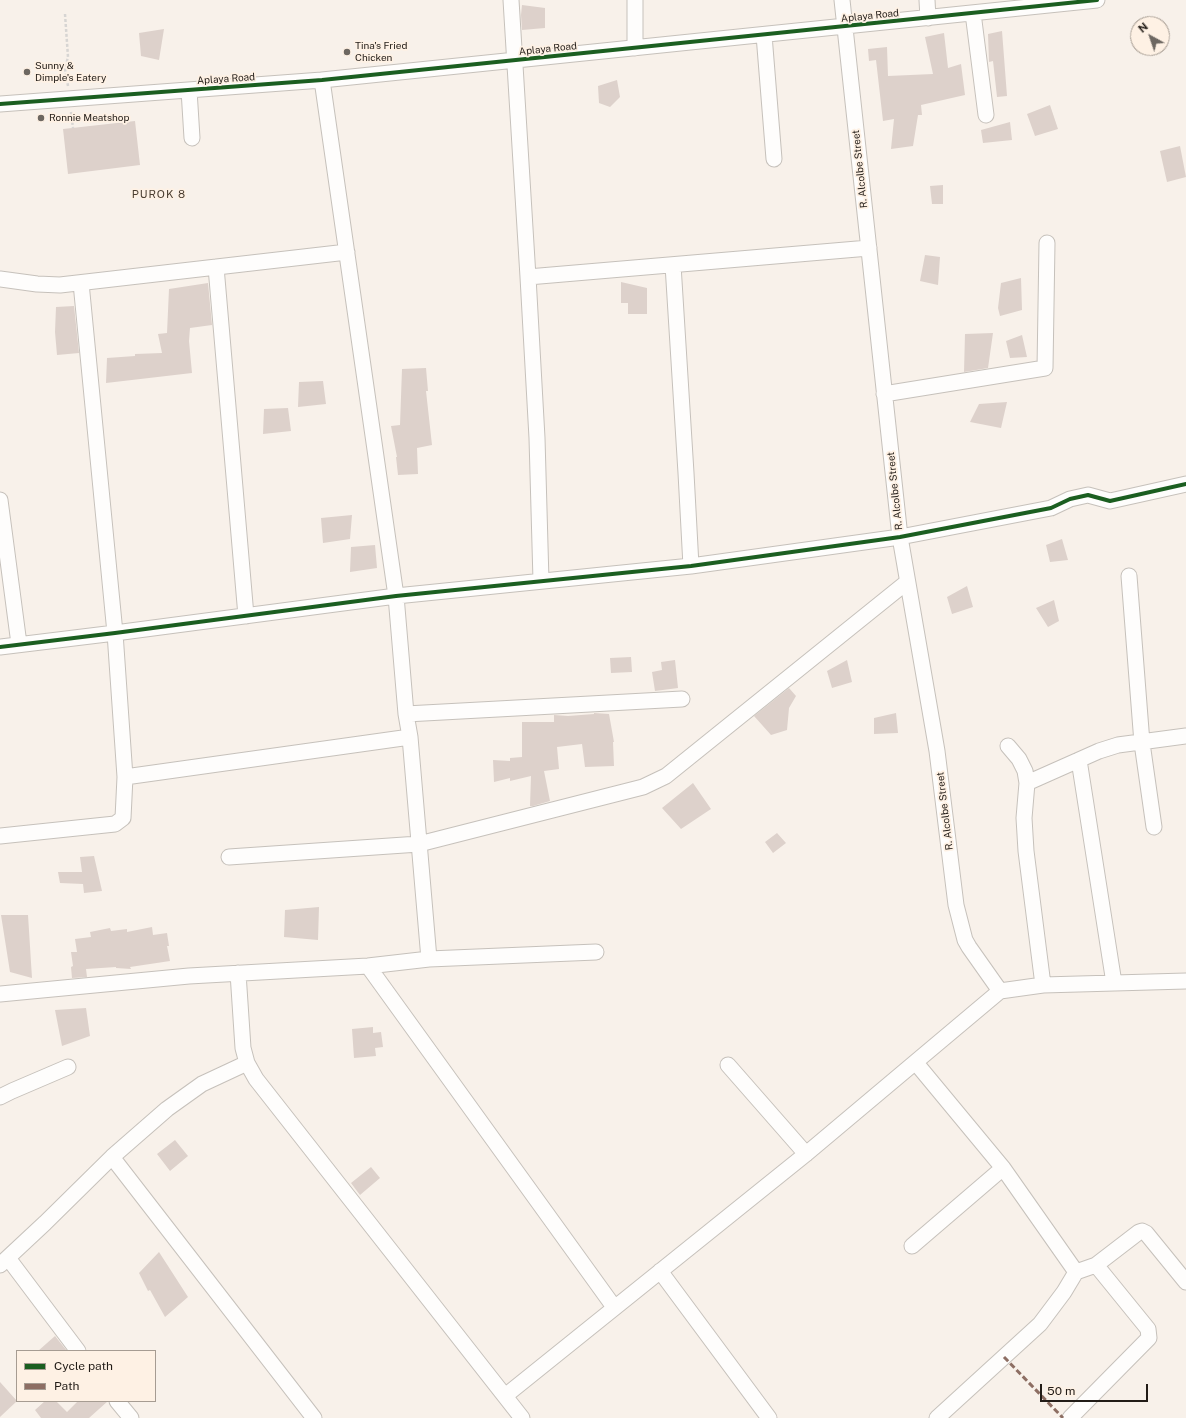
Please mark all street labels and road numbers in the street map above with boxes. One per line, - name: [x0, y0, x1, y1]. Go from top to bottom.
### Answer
- street label: Aplaya Road: [840, 7, 900, 25]
- street label: Aplaya Road: [518, 40, 578, 58]
- street label: Aplaya Road: [197, 71, 255, 87]
- street label: R. Alcolbe Street: [850, 129, 870, 209]
- street label: R. Alcolbe Street: [885, 451, 905, 531]
- street label: R. Alcolbe Street: [934, 771, 956, 851]

